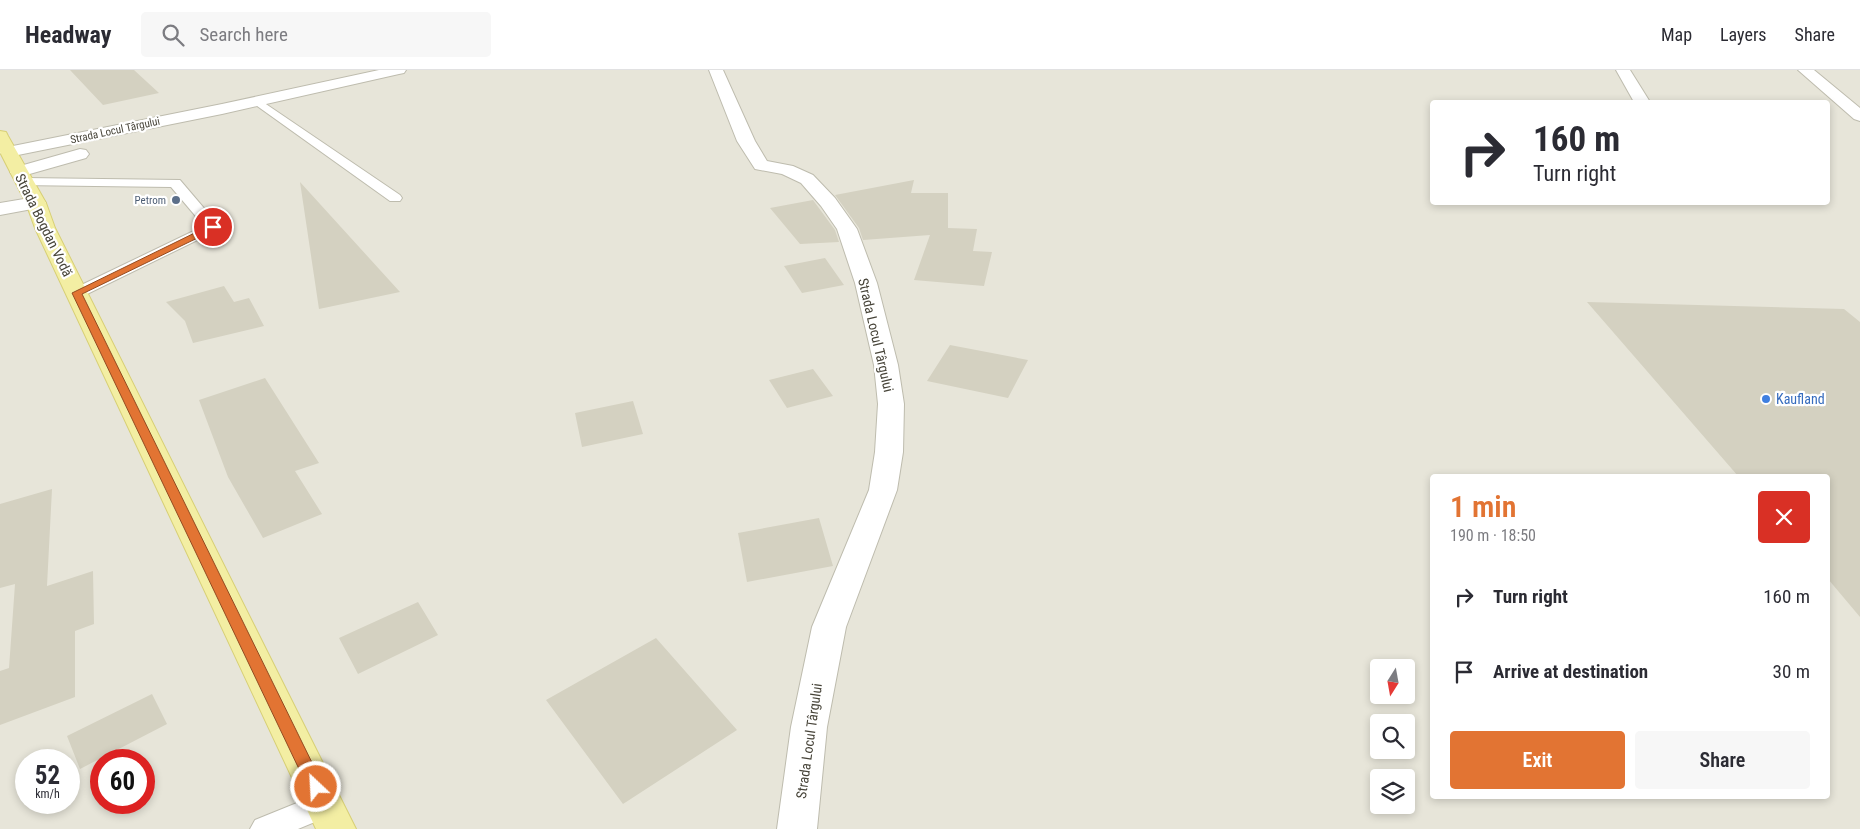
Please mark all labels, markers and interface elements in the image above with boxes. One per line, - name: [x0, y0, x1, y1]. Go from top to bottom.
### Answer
- search box: [141, 12, 491, 57]
- text: Headway: [25, 21, 111, 49]
- icon: search: [159, 21, 187, 49]
- text: Search here: [199, 23, 288, 46]
- text: Map: [1661, 24, 1692, 45]
- text: Layers: [1720, 24, 1767, 45]
- text: Share: [1795, 24, 1835, 45]
- street label: Strada Locul Târgului: [69, 115, 161, 146]
- text: 160 m: [1533, 119, 1620, 160]
- icon: right: [1450, 120, 1515, 185]
- text: Turn right: [1533, 161, 1616, 186]
- street label: Strada Bogdan Vodă: [12, 171, 76, 279]
- place label: Petrom: [135, 194, 166, 207]
- marker: Petrom: [170, 194, 182, 206]
- pin: [192, 206, 234, 248]
- icon: arrive: [199, 213, 227, 241]
- street label: Strada Locul Târgului: [855, 277, 897, 393]
- place label: Kaufland: [1776, 391, 1825, 407]
- marker: Kaufland: [1760, 393, 1772, 405]
- text: 1 min: [1450, 489, 1516, 524]
- button: close: [1758, 491, 1810, 543]
- text: 190 m · 18:50: [1450, 526, 1536, 545]
- icon: right: [1450, 583, 1478, 611]
- text: Turn right: [1493, 585, 1568, 608]
- text: 160 m: [1763, 585, 1810, 608]
- icon: arrive: [1450, 658, 1478, 686]
- north arrow: [1370, 659, 1415, 704]
- map controls: [1370, 659, 1415, 814]
- text: Arrive at destination: [1493, 660, 1648, 683]
- text: 30 m: [1773, 660, 1810, 683]
- street label: Strada Locul Târgului: [793, 682, 825, 800]
- button: search: [1370, 714, 1415, 759]
- button: Exit: [1450, 731, 1625, 789]
- button: Share: [1635, 731, 1810, 789]
- speed limit sign: 60: [90, 749, 155, 814]
- position arrow: [289, 760, 341, 812]
- text: 52: [35, 761, 60, 790]
- button: layers: [1370, 769, 1415, 814]
- text: km/h: [35, 787, 60, 801]

